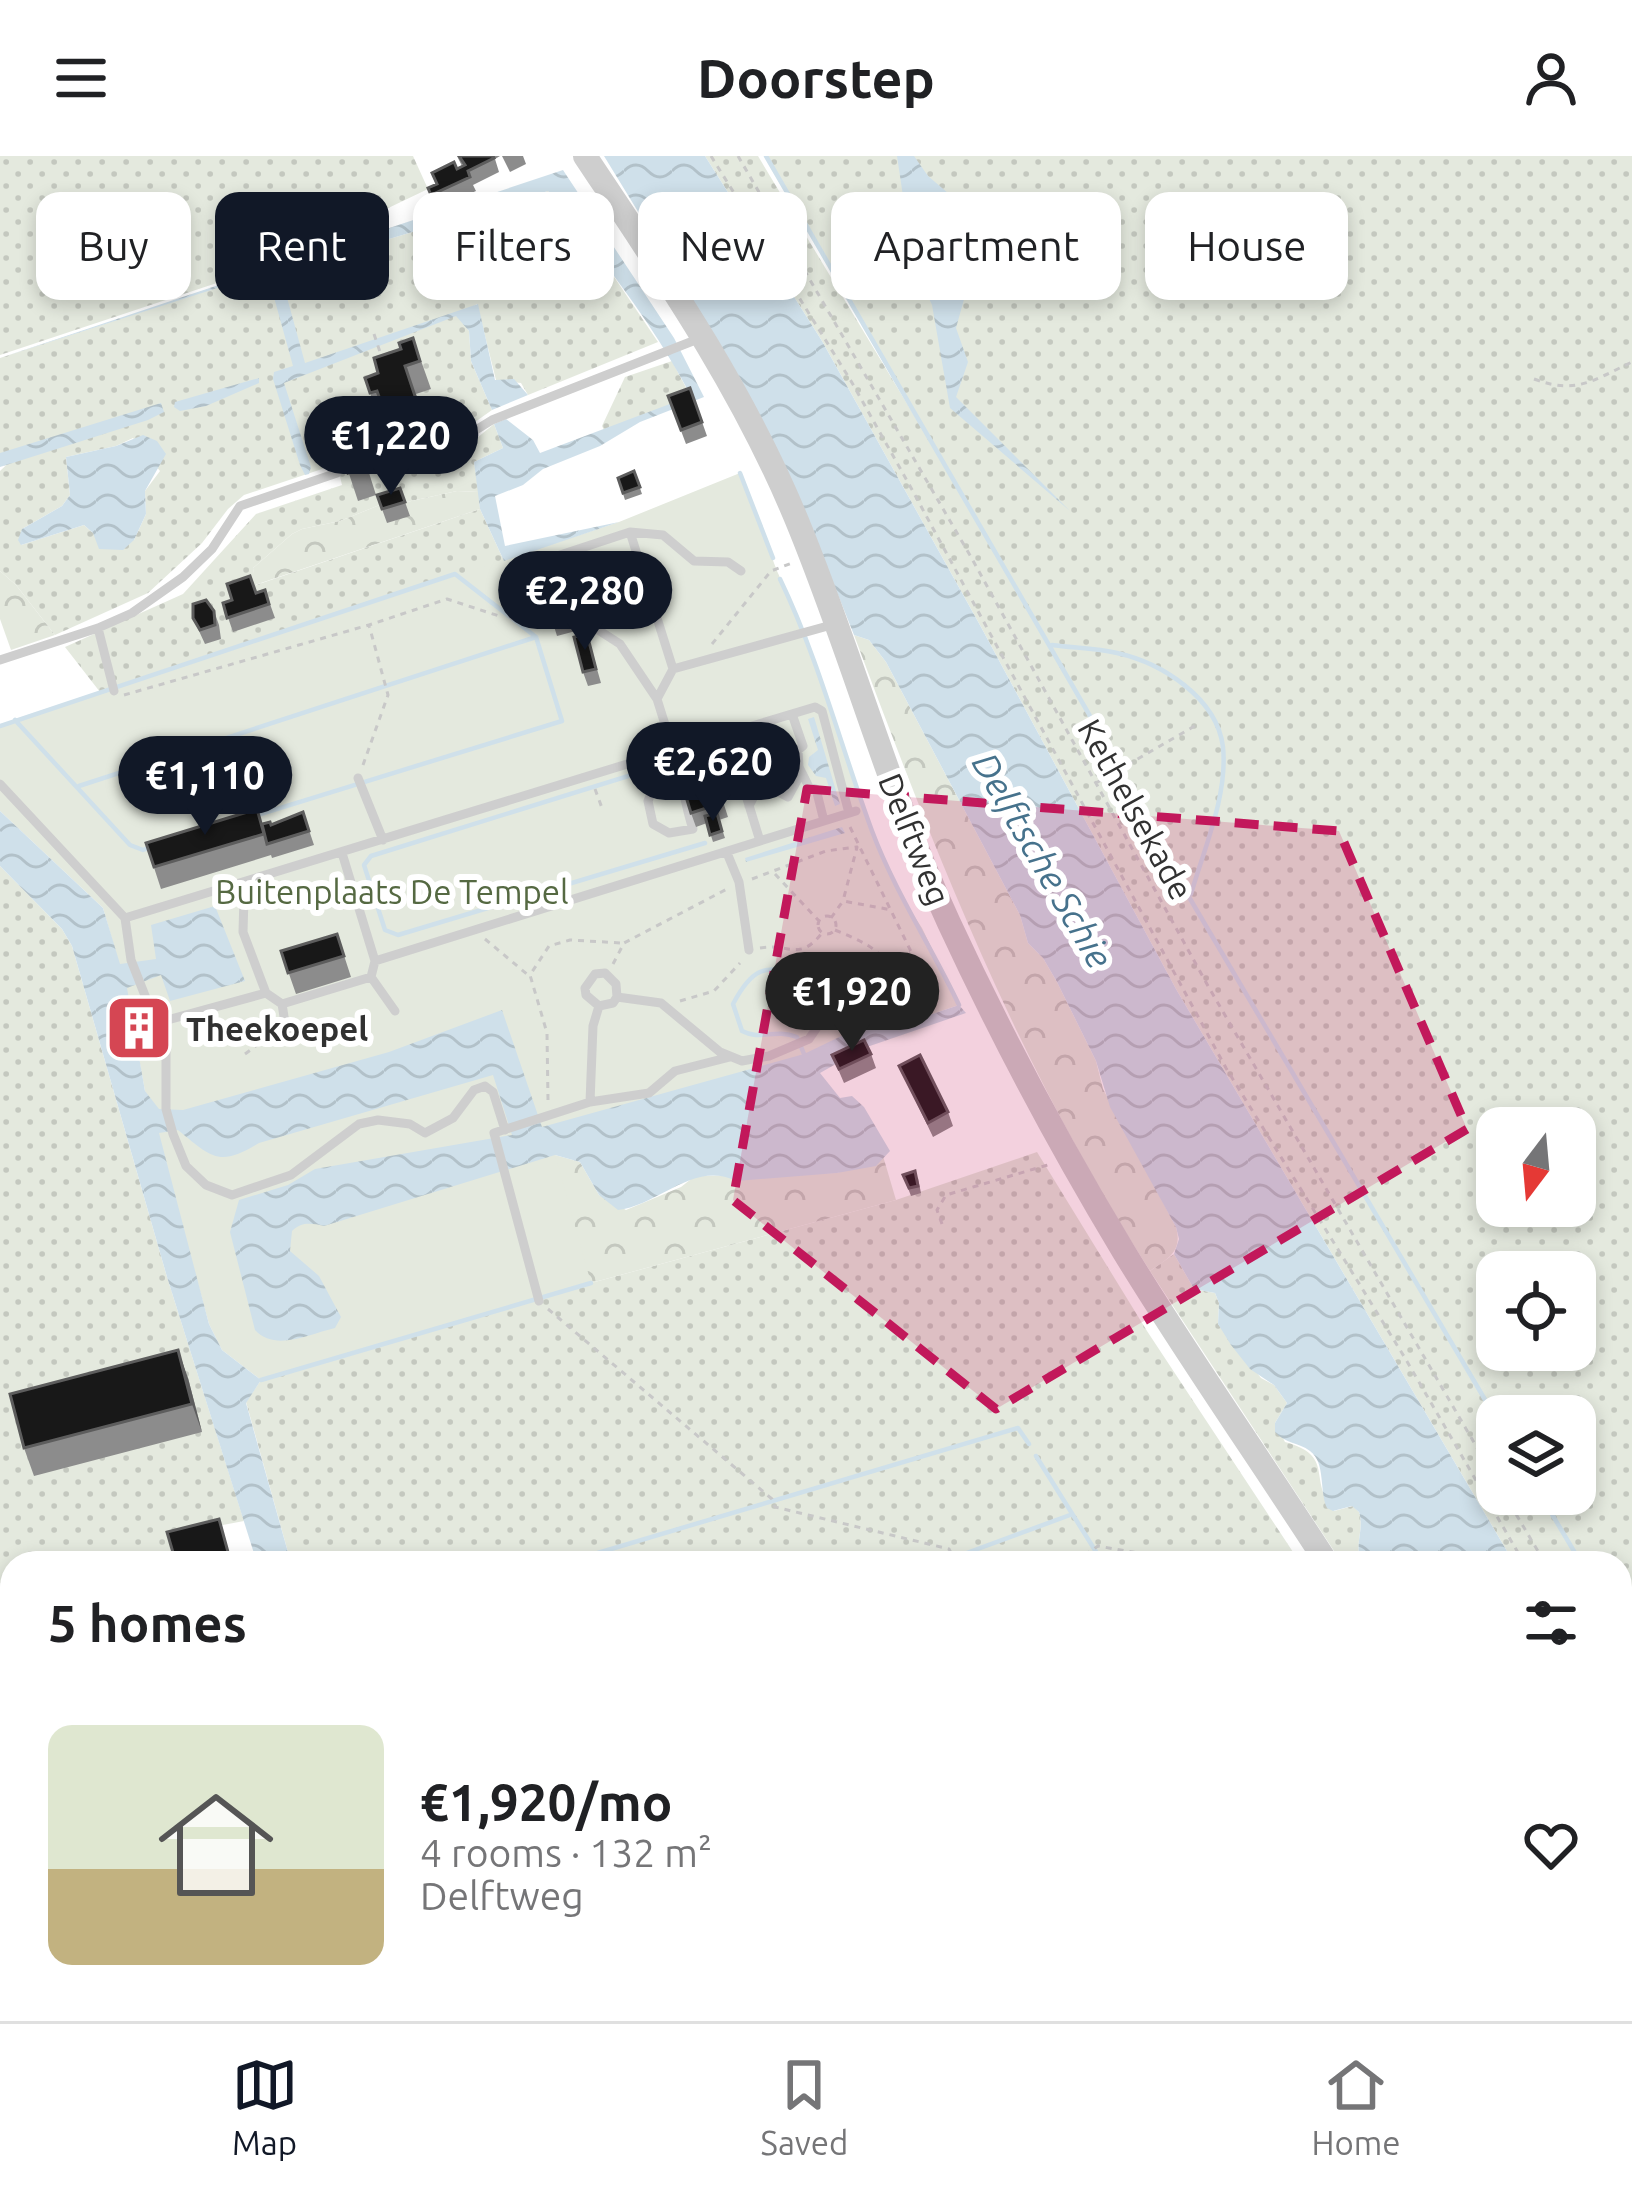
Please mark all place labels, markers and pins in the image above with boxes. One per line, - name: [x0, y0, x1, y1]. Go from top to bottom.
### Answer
- pin: €1,220: [293, 396, 489, 498]
- pin: €2,280: [487, 551, 683, 653]
- pin: €2,620: [615, 722, 811, 824]
- pin: €1,110: [107, 736, 303, 838]
- pin: €1,920: [754, 952, 950, 1054]
- building icon: Theekoepel: [104, 993, 174, 1063]
- place label: Theekoepel: [186, 1010, 368, 1047]

